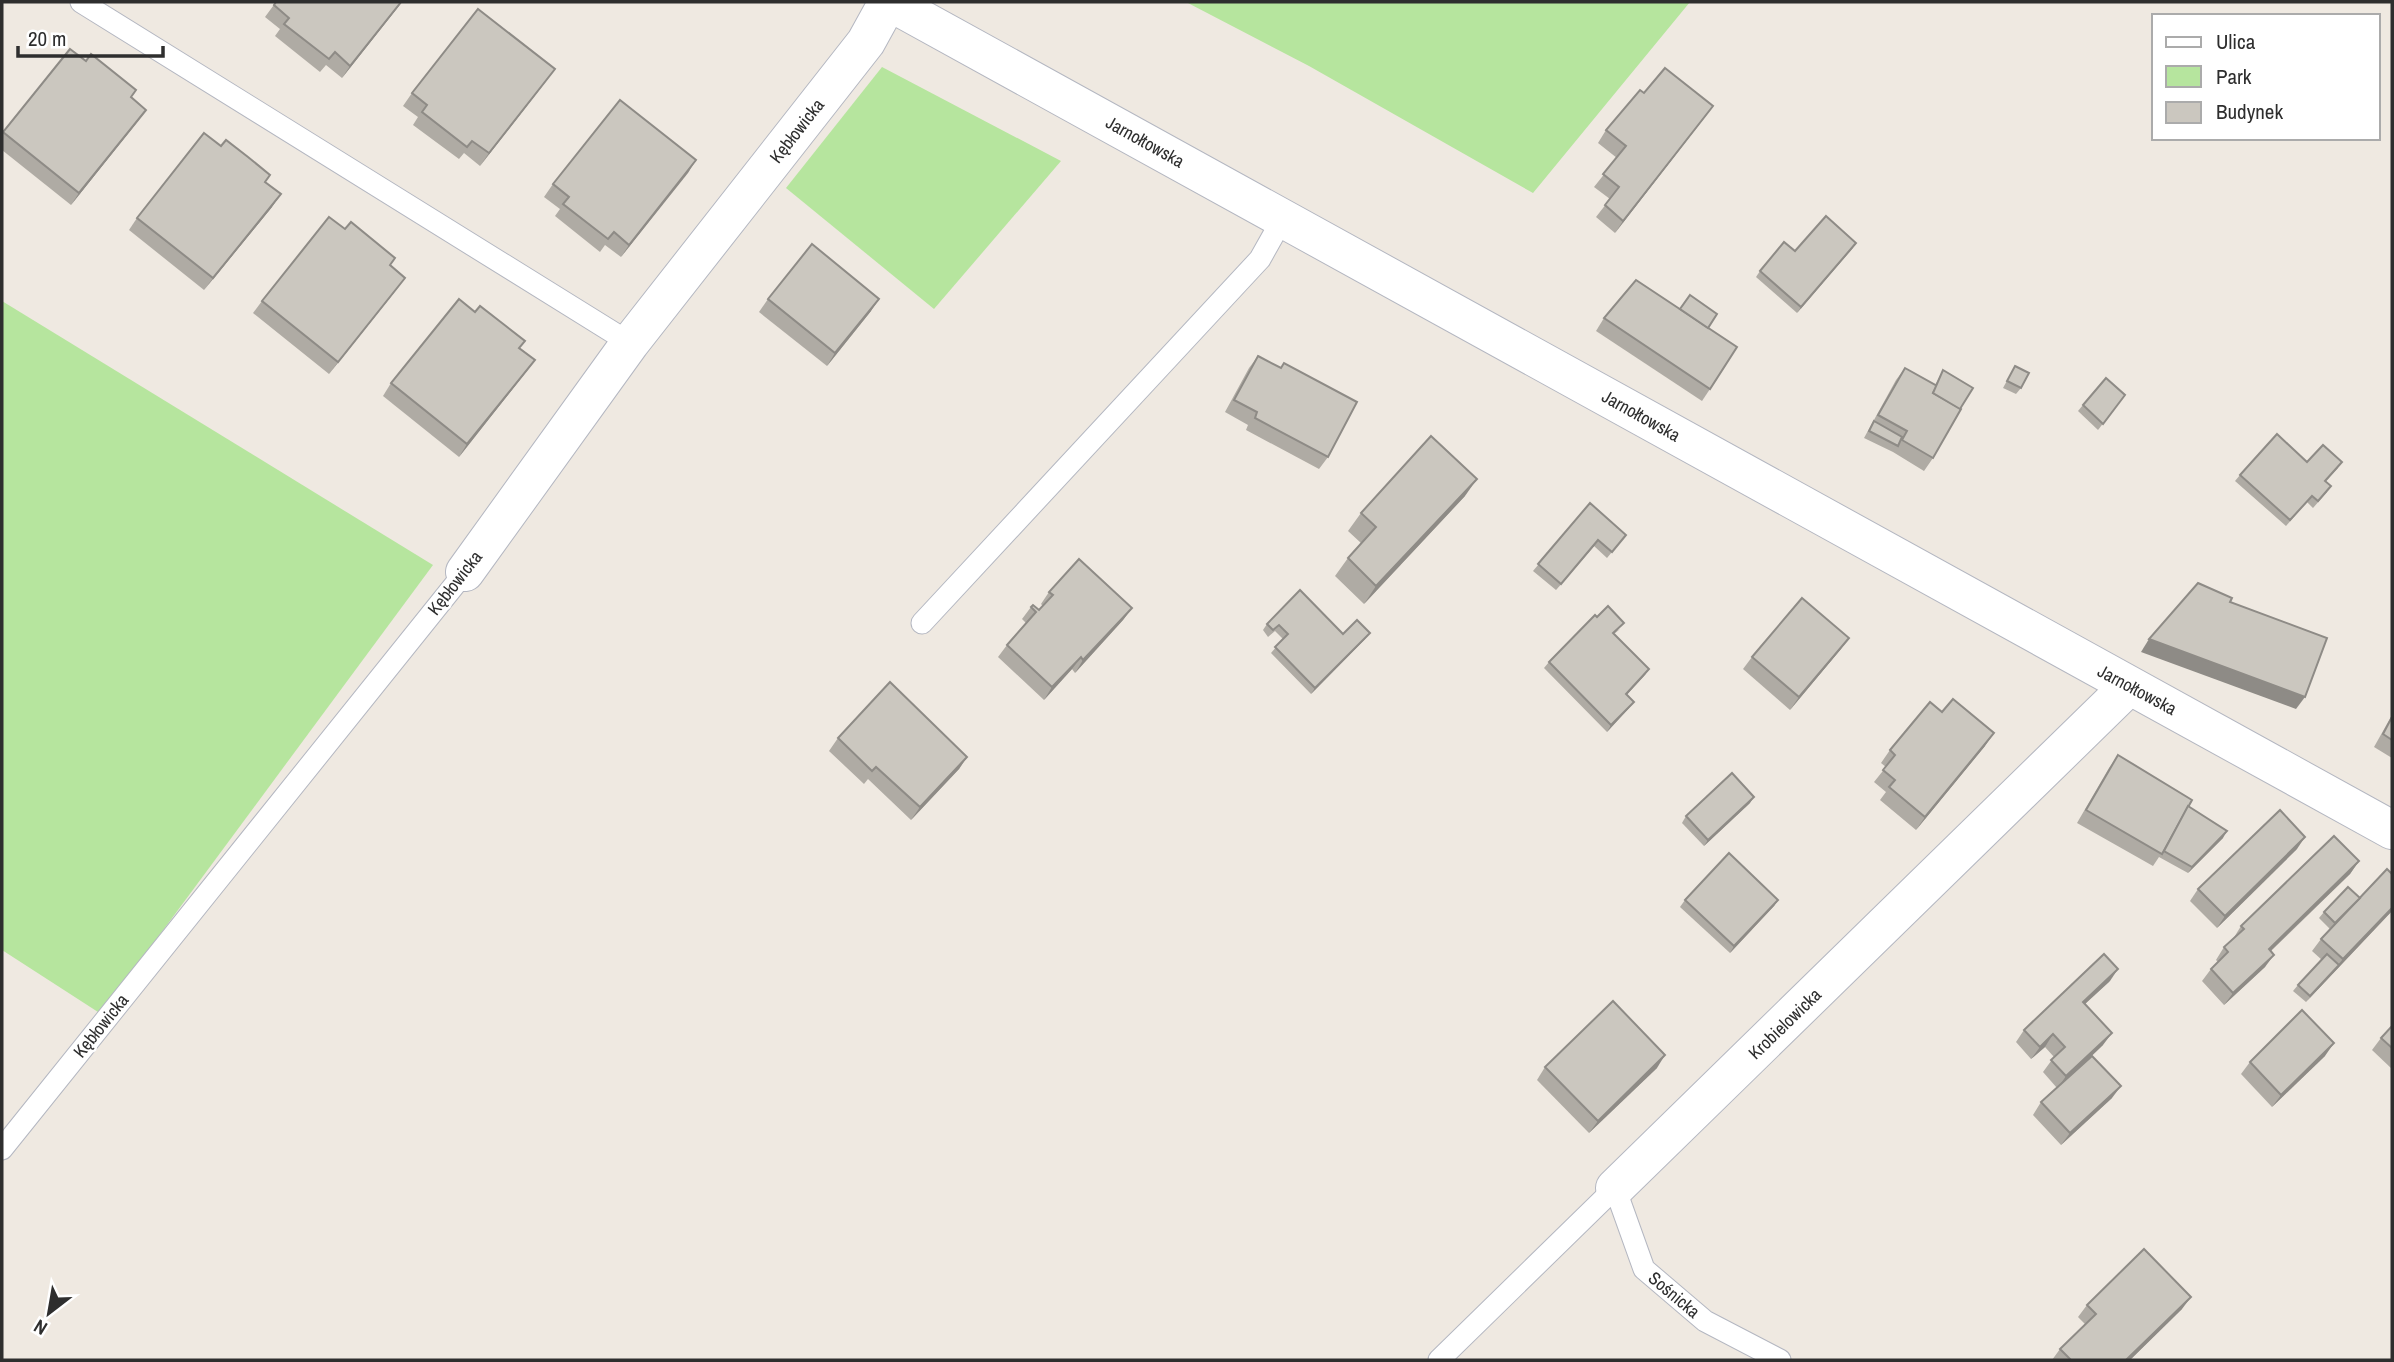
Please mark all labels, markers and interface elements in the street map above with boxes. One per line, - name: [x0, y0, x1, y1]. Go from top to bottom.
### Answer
- scale bar: [18, 14, 163, 58]
- legend: [2152, 14, 2380, 140]
- text: 20 m: [28, 24, 66, 53]
- text: Ulica: [2216, 27, 2256, 56]
- text: Park: [2216, 62, 2252, 91]
- street label: Kębłowicka: [764, 93, 830, 168]
- text: Budynek: [2216, 97, 2283, 126]
- street label: Jarnołtowska: [1102, 110, 1189, 173]
- street label: Jarnołtowska: [1598, 384, 1685, 447]
- street label: Kębłowicka: [422, 545, 488, 620]
- street label: Jarnołtowska: [2093, 658, 2181, 721]
- street label: Krobielowicka: [1743, 982, 1827, 1065]
- street label: Kębłowicka: [67, 988, 134, 1063]
- street label: Sośnicka: [1643, 1266, 1706, 1324]
- north arrow: [14, 1278, 84, 1348]
- text: N: [29, 1314, 52, 1342]

